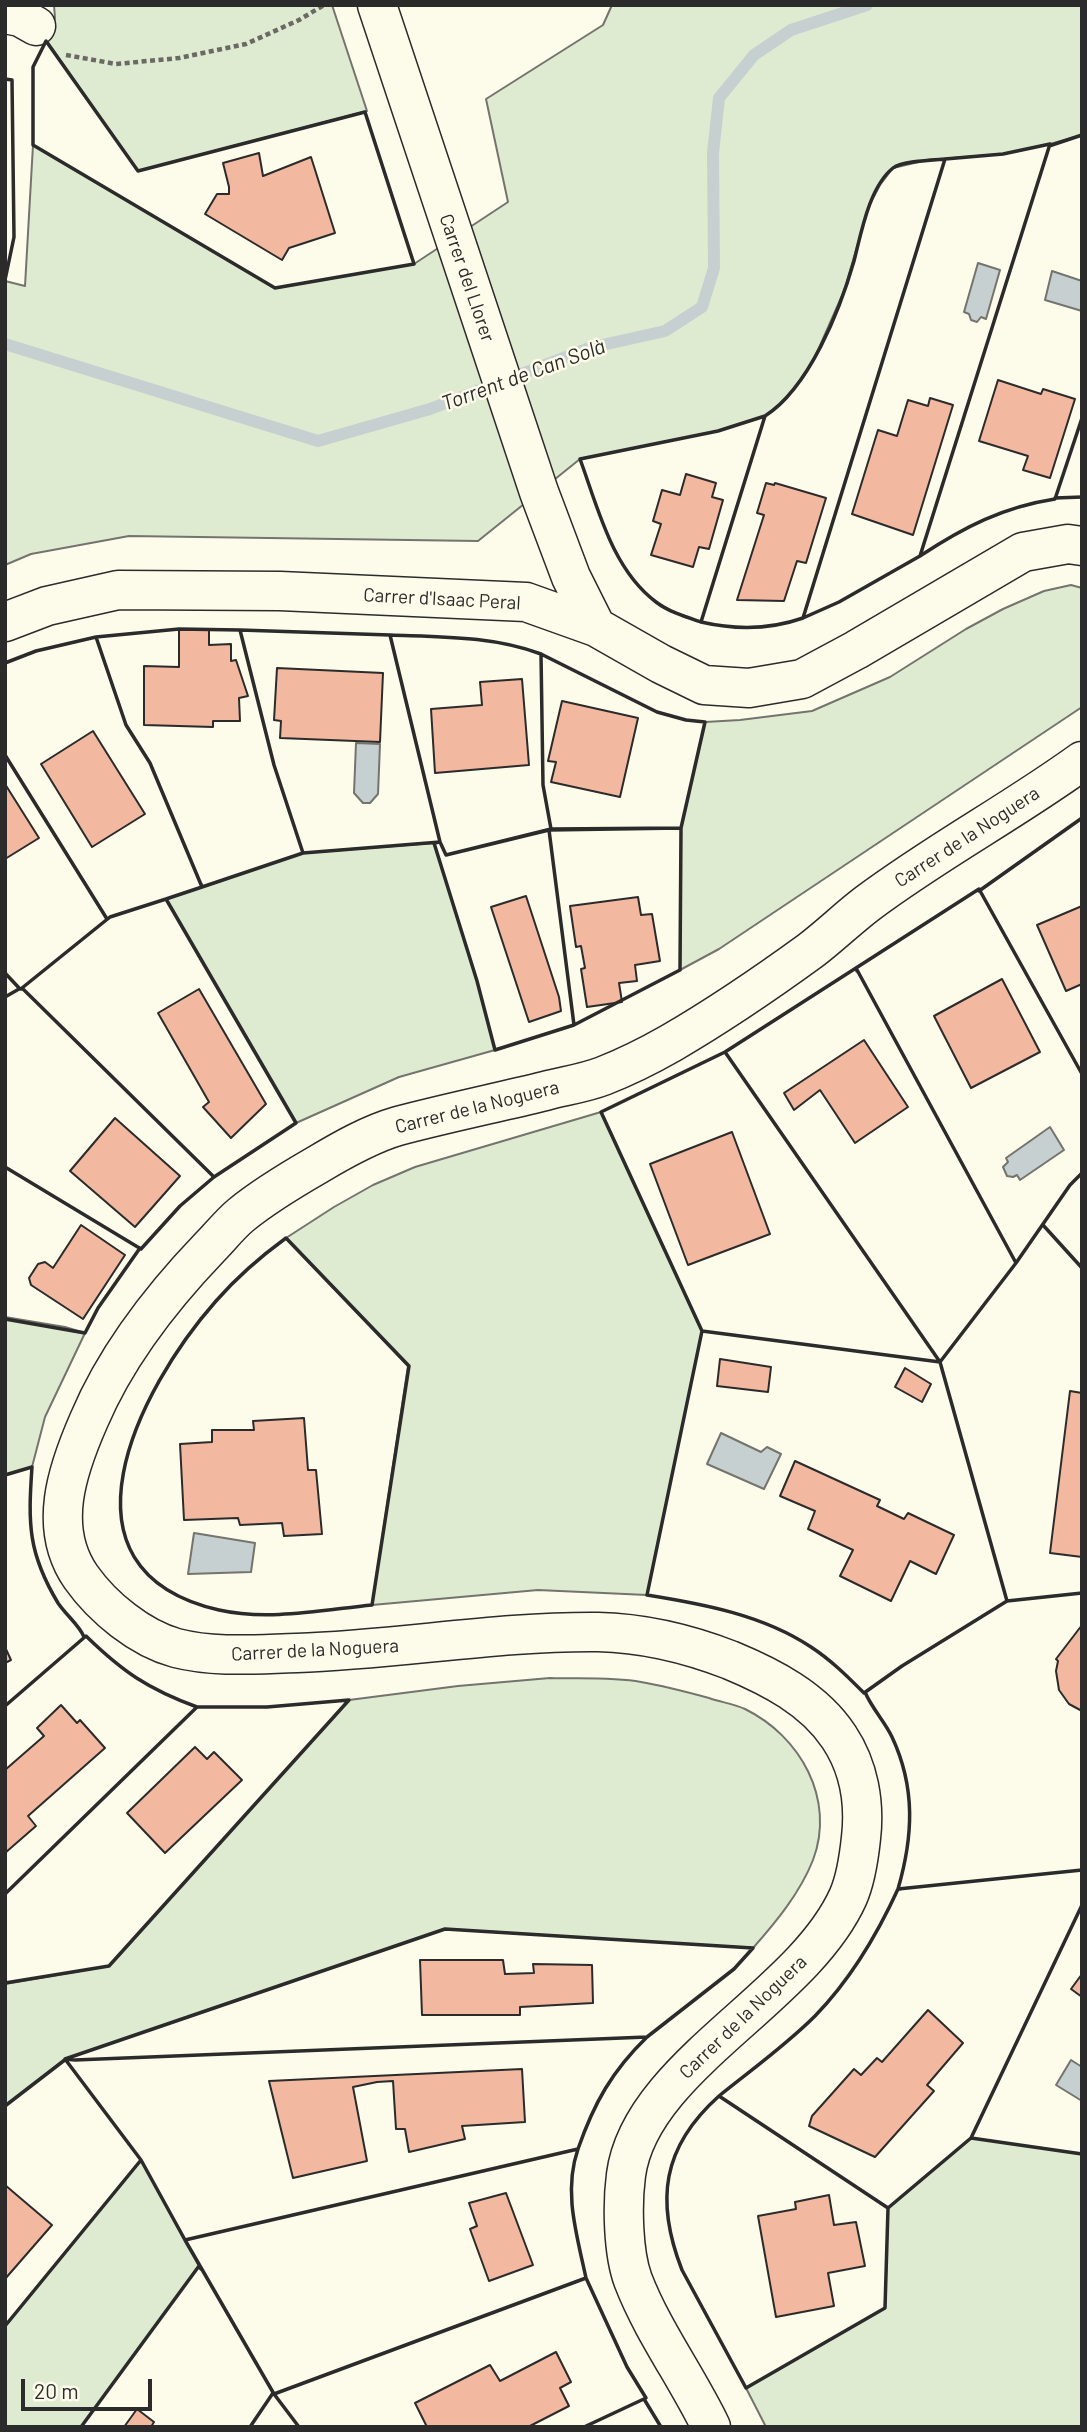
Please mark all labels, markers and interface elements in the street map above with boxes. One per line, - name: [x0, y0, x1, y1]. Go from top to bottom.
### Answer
- street label: Carrer del Llorer: [434, 211, 500, 345]
- water label: Torrent de Can Solà: [438, 334, 608, 416]
- street label: Carrer d'Isaac Peral: [363, 583, 521, 615]
- street label: Carrer de la Noguera: [890, 782, 1044, 892]
- street label: Carrer de la Noguera: [393, 1076, 561, 1138]
- street label: Carrer de la Noguera: [230, 1634, 400, 1666]
- street label: Carrer de la Noguera: [675, 1950, 811, 2084]
- scale bar: [24, 2366, 156, 2410]
- text: 20 m: [34, 2378, 79, 2403]

